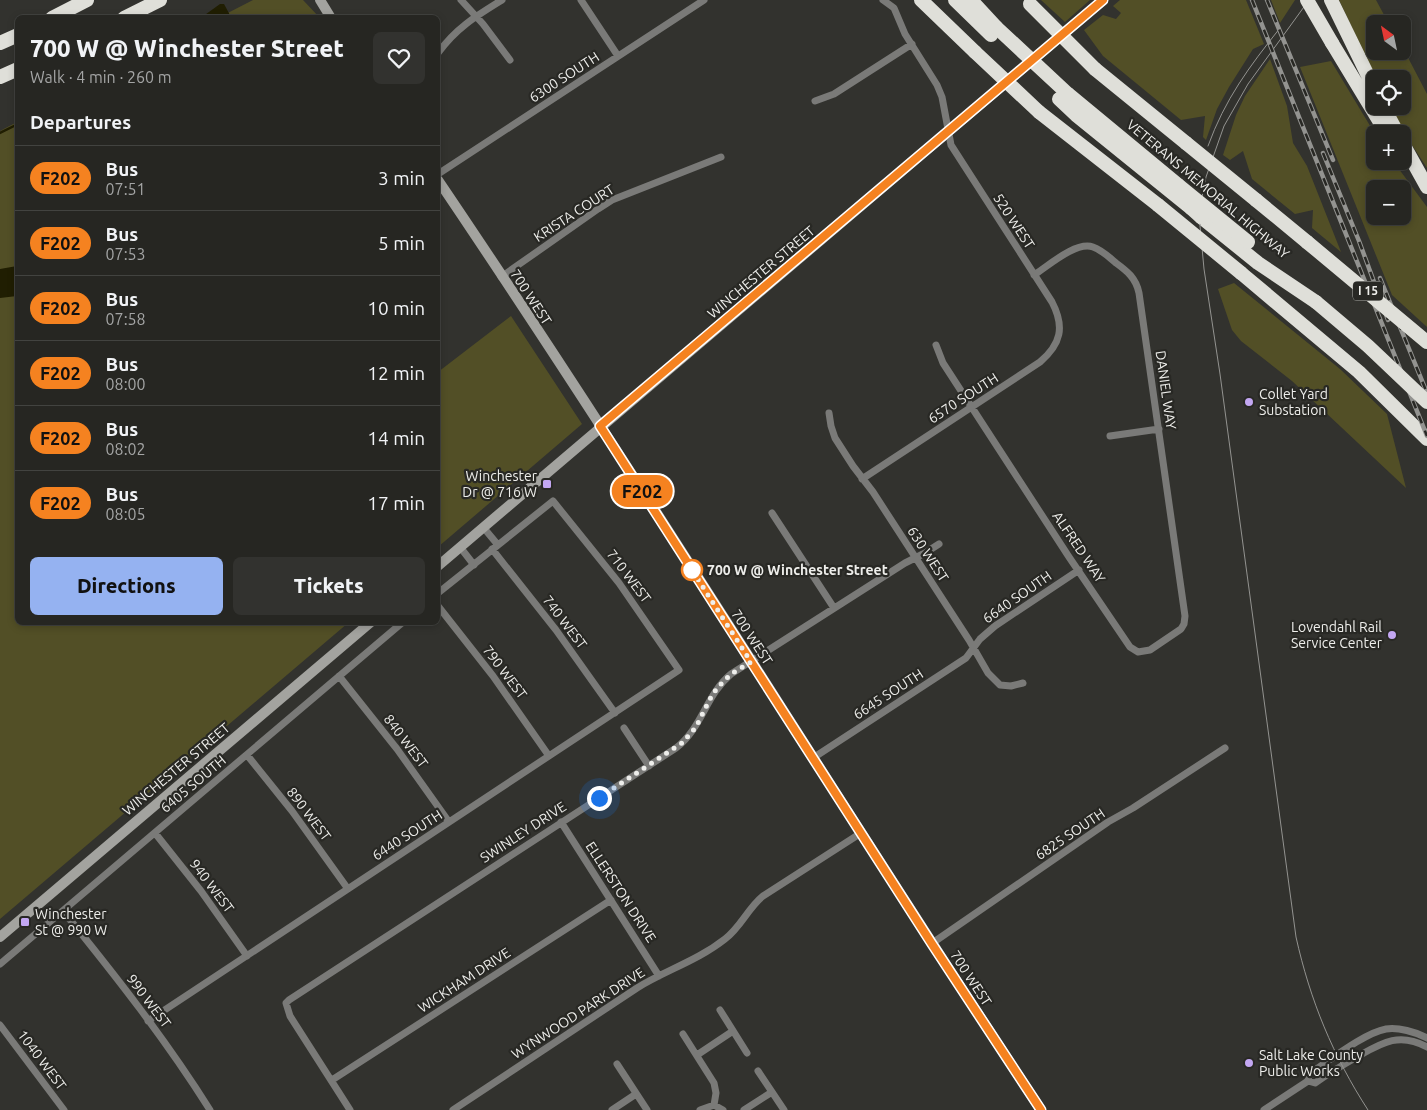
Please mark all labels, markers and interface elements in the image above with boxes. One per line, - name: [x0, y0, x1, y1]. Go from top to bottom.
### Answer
- north arrow: [1366, 15, 1411, 60]
- map controls: [1366, 15, 1411, 225]
- button: heart: [373, 32, 425, 84]
- text: 700 W @ Winchester Street: [30, 35, 344, 62]
- street label: 6300 SOUTH: [526, 48, 602, 106]
- text: Walk · 4 min · 260 m: [30, 68, 172, 86]
- button: locate: [1366, 70, 1411, 115]
- text: Departures: [30, 111, 131, 133]
- street label: VETERANS MEMORIAL HIGHWAY: [1123, 116, 1293, 262]
- button: +: [1366, 125, 1411, 170]
- text: Bus: [106, 158, 138, 180]
- text: 3 min: [378, 167, 425, 189]
- text: F202: [40, 168, 81, 188]
- text: 07:51: [106, 180, 146, 198]
- button: −: [1366, 180, 1411, 225]
- street label: KRISTA COURT: [531, 181, 617, 245]
- street label: 520 WEST: [990, 190, 1038, 252]
- street label: WINCHESTER STREET: [704, 222, 818, 321]
- text: Bus: [106, 223, 138, 245]
- text: 5 min: [378, 232, 425, 254]
- text: F202: [40, 233, 81, 253]
- text: 07:53: [106, 245, 146, 263]
- street label: 700 WEST: [507, 266, 555, 328]
- road number: I 15: [1353, 282, 1383, 300]
- text: Bus: [106, 288, 138, 310]
- text: 10 min: [367, 297, 425, 319]
- text: F202: [40, 298, 81, 318]
- text: 07:58: [106, 310, 146, 328]
- street label: DANIEL WAY: [1153, 349, 1179, 431]
- text: Bus: [106, 353, 138, 375]
- text: 12 min: [367, 362, 425, 384]
- text: F202: [40, 363, 81, 383]
- street label: 6570 SOUTH: [925, 369, 1001, 427]
- text: 08:00: [106, 375, 146, 393]
- place label: Collet Yard Substation: [1259, 386, 1328, 418]
- marker: Collet Yard Substation: [1243, 396, 1255, 408]
- text: Bus: [106, 418, 138, 440]
- text: 14 min: [367, 427, 425, 449]
- text: F202: [40, 428, 81, 448]
- text: 08:02: [106, 440, 146, 458]
- place label: Winchester Dr @ 716 W: [462, 468, 538, 500]
- line badge: F202: [607, 475, 677, 507]
- marker: Winchester Dr @ 716 W: [541, 478, 553, 490]
- text: F202: [622, 481, 662, 501]
- text: Bus: [106, 483, 138, 505]
- text: 17 min: [367, 492, 425, 514]
- text: F202: [40, 493, 81, 513]
- text: 08:05: [106, 505, 146, 523]
- street label: ALFRED WAY: [1049, 508, 1109, 586]
- street label: 630 WEST: [904, 523, 952, 585]
- street label: 710 WEST: [604, 546, 654, 606]
- button: Directions: [30, 557, 223, 615]
- button: Tickets: [233, 557, 425, 615]
- marker: 700 W @ Winchester Street: [681, 559, 703, 581]
- place label: 700 W @ Winchester Street: [707, 562, 888, 578]
- street label: 6640 SOUTH: [980, 567, 1054, 627]
- street label: 740 WEST: [540, 592, 590, 652]
- street label: 700 WEST: [728, 606, 776, 668]
- place label: Lovendahl Rail Service Center: [1291, 619, 1383, 651]
- marker: Lovendahl Rail Service Center: [1386, 629, 1398, 641]
- street label: 790 WEST: [480, 642, 530, 702]
- street label: 6645 SOUTH: [850, 665, 926, 723]
- street label: 840 WEST: [381, 711, 431, 771]
- street label: WINCHESTER STREET: [119, 719, 233, 818]
- street label: 6405 SOUTH: [157, 752, 229, 816]
- street label: 890 WEST: [284, 784, 334, 844]
- your location: [587, 786, 612, 811]
- street label: SWINLEY DRIVE: [477, 798, 569, 866]
- street label: 6825 SOUTH: [1032, 805, 1108, 863]
- street label: 6440 SOUTH: [369, 806, 445, 864]
- street label: ELLERSTON DRIVE: [583, 839, 660, 945]
- street label: 940 WEST: [187, 856, 237, 916]
- place label: Winchester St @ 990 W: [35, 906, 107, 938]
- marker: Winchester St @ 990 W: [19, 916, 31, 928]
- street label: WICKHAM DRIVE: [415, 944, 513, 1016]
- street label: 700 WEST: [947, 947, 995, 1009]
- street label: WYNWOOD PARK DRIVE: [508, 964, 648, 1062]
- street label: 990 WEST: [124, 971, 174, 1031]
- street label: 1040 WEST: [14, 1027, 70, 1093]
- place label: Salt Lake County Public Works: [1259, 1047, 1363, 1079]
- marker: Salt Lake County Public Works: [1243, 1057, 1255, 1069]

